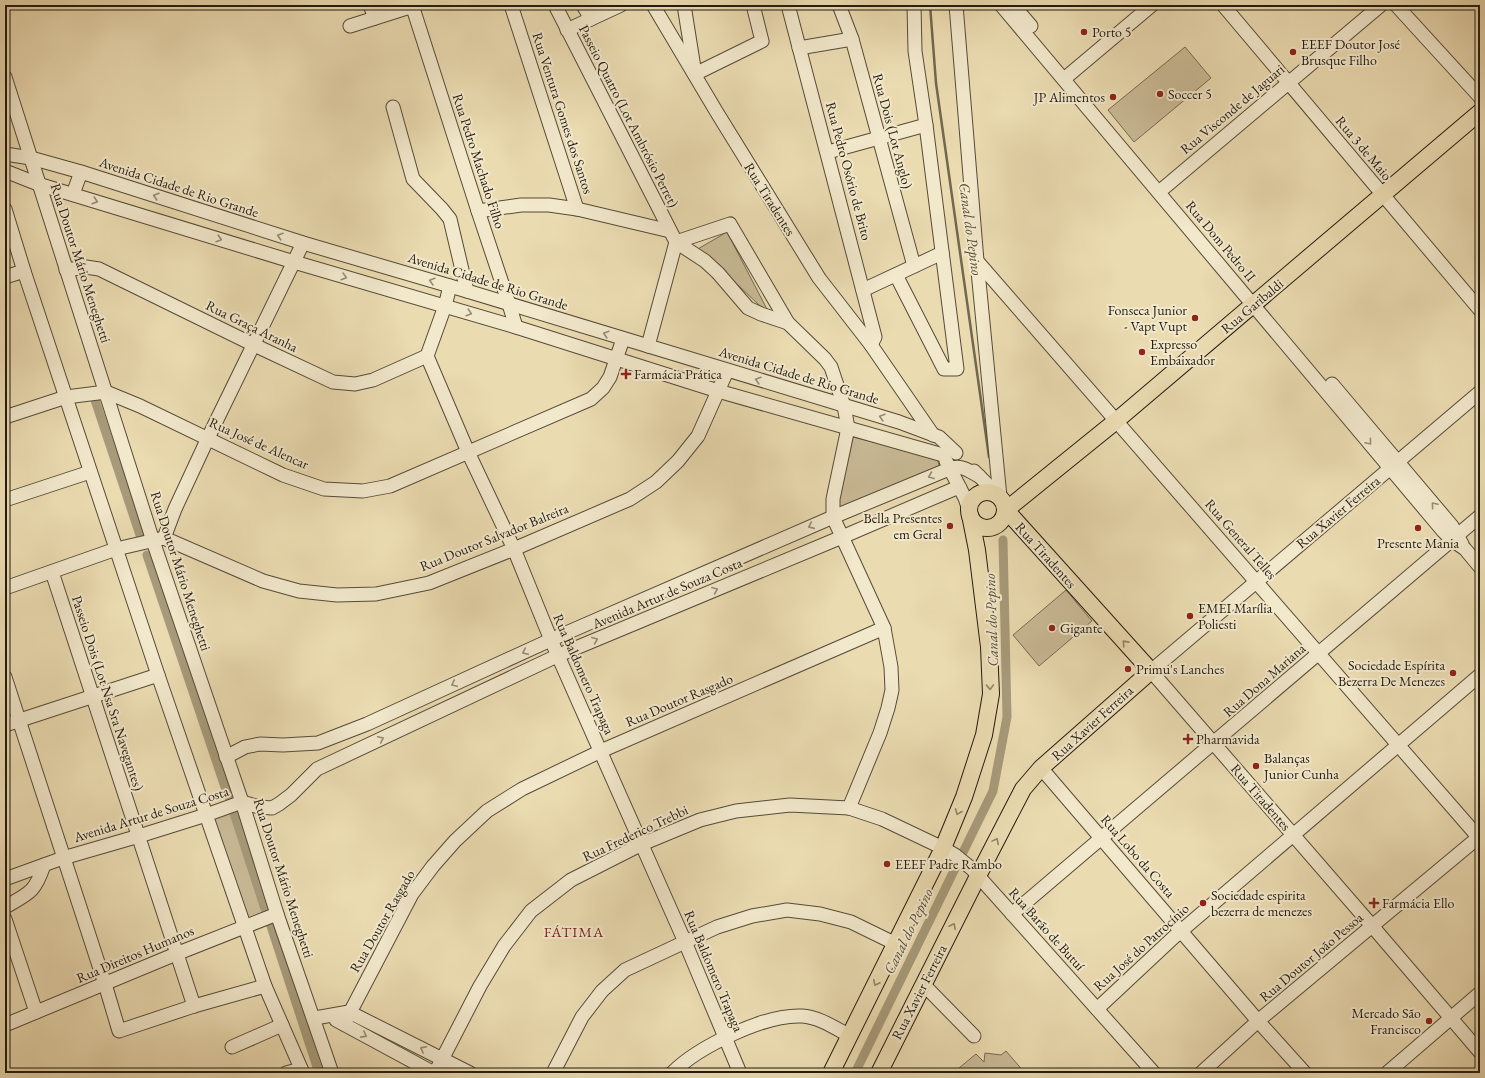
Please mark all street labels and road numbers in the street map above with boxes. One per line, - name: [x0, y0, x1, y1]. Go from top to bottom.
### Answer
- street label: Passeio Quatro (Lot Ambrósio Perret): [575, 22, 683, 210]
- street label: Rua Ventura Gomes dos Santos: [528, 30, 598, 197]
- street label: Rua Visconde de Jaguari: [1176, 60, 1288, 158]
- street label: Rua Dois (Lot Anglo): [869, 71, 917, 191]
- street label: Rua Pedro Machado Filho: [449, 91, 509, 231]
- street label: Rua Pedro Osório de Brito: [822, 100, 876, 242]
- street label: Rua 3 de Maio: [1332, 112, 1396, 184]
- street label: Avenida Cidade de Rio Grande: [96, 152, 261, 221]
- street label: Rua Tiradentes: [740, 159, 800, 239]
- street label: Rua Doutor Mário Meneghetti: [47, 181, 116, 346]
- street label: Rua Dom Pedro II: [1182, 197, 1260, 285]
- street label: Avenida Cidade de Rio Grande: [405, 248, 571, 314]
- street label: Rua Garibaldi: [1217, 274, 1287, 337]
- street label: Rua Graça Aranha: [203, 296, 301, 356]
- street label: Avenida Cidade de Rio Grande: [716, 342, 882, 408]
- street label: Rua José de Alencar: [206, 413, 312, 473]
- street label: Rua Xavier Ferreira: [1292, 471, 1384, 552]
- street label: Rua Doutor Mário Meneghetti: [147, 489, 216, 654]
- street label: Rua General Telles: [1201, 495, 1281, 583]
- street label: Rua Doutor Salvador Balreira: [417, 499, 571, 575]
- street label: Rua Tiradentes: [1011, 518, 1081, 592]
- street label: Avenida Artur de Souza Costa: [588, 553, 745, 633]
- street label: Passeio Dois (Lot Nsa Sra Navegantes): [68, 593, 148, 793]
- street label: Rua Baldomero Trapaga: [549, 611, 619, 737]
- street label: Rua Dona Mariana: [1219, 639, 1309, 721]
- street label: Rua Doutor Rasgado: [622, 669, 736, 731]
- street label: Rua Xavier Ferreira: [1047, 681, 1137, 765]
- street label: Rua Tiradentes: [1227, 760, 1295, 835]
- street label: Avenida Artur de Souza Costa: [70, 782, 231, 846]
- street label: Rua Doutor Mário Meneghetti: [250, 796, 319, 961]
- street label: Rua Frederico Trebbi: [579, 800, 691, 865]
- street label: Rua Lobo da Costa: [1097, 811, 1179, 902]
- street label: Rua Doutor Rasgado: [345, 867, 419, 975]
- street label: Rua Barão de Butuí: [1005, 884, 1089, 975]
- street label: Rua José do Patrocínio: [1089, 899, 1193, 995]
- street label: Rua Baldomero Trapaga: [680, 908, 748, 1035]
- street label: Rua Doutor João Pessoa: [1255, 908, 1367, 1006]
- street label: Rua Direitos Humanos: [73, 921, 197, 987]
- street label: Rua Xavier Ferreira: [887, 941, 951, 1042]

